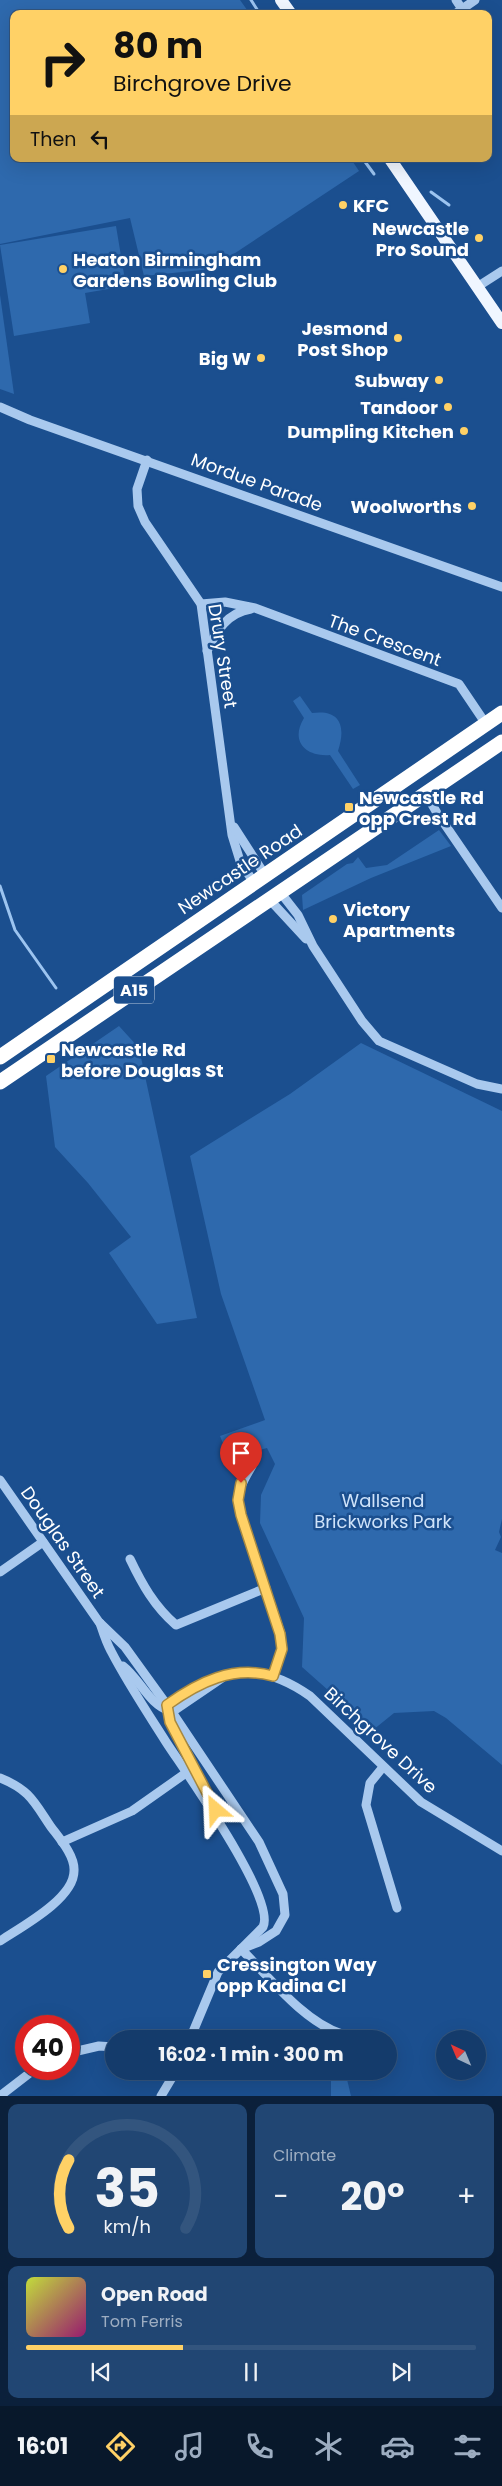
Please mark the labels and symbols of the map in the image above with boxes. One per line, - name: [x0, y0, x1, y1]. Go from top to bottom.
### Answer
- place label: KFC: [353, 193, 389, 218]
- marker: KFC: [337, 199, 349, 211]
- place label: Newcastle Pro Sound: [372, 216, 469, 262]
- marker: Newcastle Pro Sound: [473, 232, 485, 244]
- place label: Heaton Birmingham Gardens Bowling Club: [73, 247, 277, 293]
- marker: Heaton Birmingham Gardens Bowling Club: [57, 263, 69, 275]
- place label: Jesmond Post Shop: [297, 316, 388, 362]
- marker: Jesmond Post Shop: [392, 332, 404, 344]
- place label: Big W: [199, 346, 251, 371]
- marker: Big W: [255, 352, 267, 364]
- place label: Subway: [354, 368, 430, 393]
- marker: Subway: [433, 374, 445, 386]
- place label: Tandoor: [360, 395, 438, 420]
- marker: Tandoor: [442, 401, 454, 413]
- place label: Dumpling Kitchen: [287, 419, 454, 444]
- marker: Dumpling Kitchen: [458, 425, 470, 437]
- street label: Mordue Parade: [188, 447, 326, 517]
- place label: Woolworths: [351, 494, 462, 519]
- marker: Woolworths: [466, 500, 478, 512]
- street label: Drury Street: [202, 602, 244, 710]
- street label: The Crescent: [325, 608, 445, 672]
- place label: Newcastle Rd opp Crest Rd: [359, 785, 484, 831]
- marker: Newcastle Rd opp Crest Rd: [343, 801, 355, 813]
- street label: Newcastle Road: [173, 818, 307, 920]
- place label: Victory Apartments: [343, 897, 455, 943]
- marker: Victory Apartments: [327, 913, 339, 925]
- road number: A15: [114, 976, 154, 1004]
- place label: Newcastle Rd before Douglas St: [61, 1037, 224, 1083]
- marker: Newcastle Rd before Douglas St: [45, 1053, 57, 1065]
- pin: [220, 1432, 262, 1483]
- street label: Douglas Street: [15, 1481, 111, 1603]
- park label: Wallsend Brickworks Park: [314, 1488, 452, 1534]
- street label: Birchgrove Drive: [319, 1681, 443, 1799]
- position arrow: [189, 1783, 241, 1835]
- place label: Cressington Way opp Kadina Cl: [217, 1952, 377, 1998]
- marker: Cressington Way opp Kadina Cl: [201, 1968, 213, 1980]
- speed limit sign: 40: [15, 2015, 80, 2080]
- north arrow: [436, 2030, 486, 2080]

